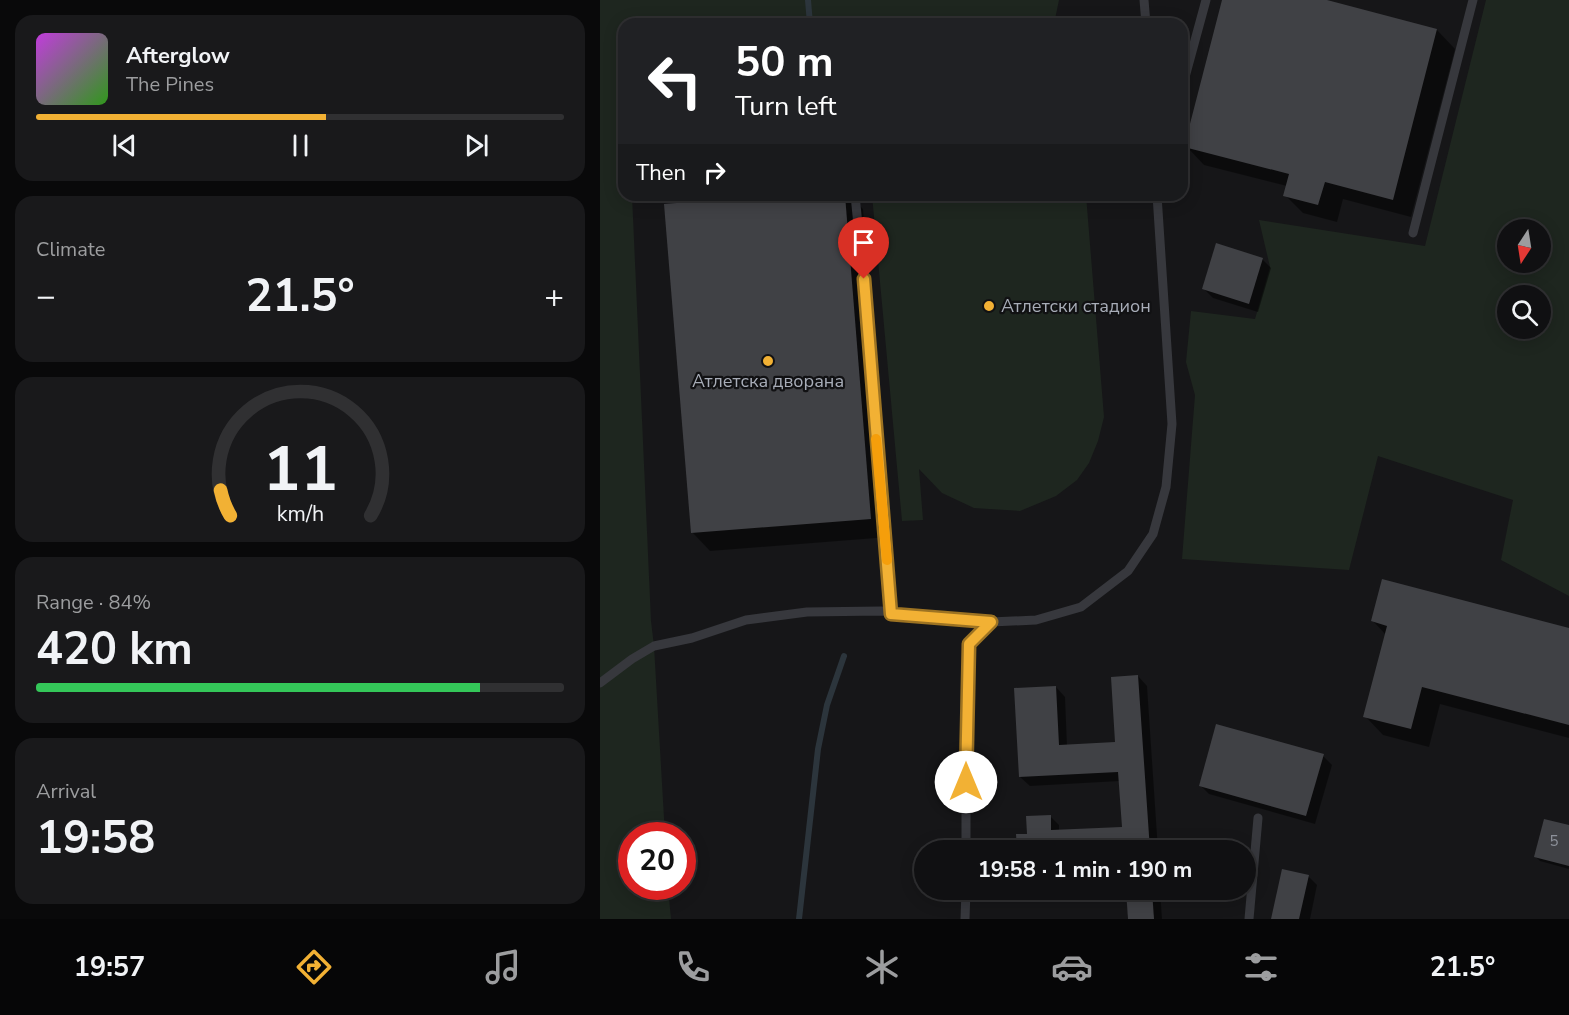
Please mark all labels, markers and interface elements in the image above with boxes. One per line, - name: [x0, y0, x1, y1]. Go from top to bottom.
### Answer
- text: 50 m: [735, 34, 834, 91]
- text: Afterglow: [126, 41, 230, 71]
- icon: left: [636, 42, 714, 120]
- text: The Pines: [126, 71, 214, 98]
- text: Turn left: [735, 88, 836, 125]
- icon: previous: [108, 129, 141, 162]
- icon: pause: [284, 129, 317, 162]
- icon: next: [460, 129, 493, 162]
- icon: right: [698, 156, 731, 189]
- text: Then: [636, 158, 686, 188]
- pin: [838, 217, 889, 279]
- north arrow: [1497, 219, 1551, 273]
- map controls: [1497, 219, 1551, 339]
- icon: arrive: [847, 226, 880, 259]
- text: Climate: [36, 236, 105, 263]
- text: 21.5°: [245, 266, 355, 327]
- text: −: [36, 274, 56, 319]
- text: +: [544, 274, 564, 319]
- button: search: [1497, 285, 1551, 339]
- place label: Атлетски стадион: [1001, 294, 1151, 318]
- marker: Атлетски стадион: [982, 299, 996, 313]
- marker: Атлетска дворана: [761, 354, 775, 368]
- place label: Атлетска дворана: [692, 369, 844, 393]
- text: 11: [263, 428, 337, 513]
- text: km/h: [276, 500, 324, 530]
- text: Range · 84%: [36, 589, 151, 616]
- text: 420 km: [36, 619, 193, 680]
- position arrow: [934, 750, 998, 814]
- text: Arrival: [36, 778, 96, 805]
- text: 19:58: [36, 808, 155, 869]
- speed limit sign: 20: [618, 822, 696, 900]
- house number: 5: [1549, 831, 1559, 851]
- text: 19:58 · 1 min · 190 m: [978, 855, 1192, 885]
- icon: directions: [293, 946, 335, 988]
- icon: music: [482, 946, 524, 988]
- icon: phone: [672, 946, 714, 988]
- icon: climate: [861, 946, 903, 988]
- icon: car: [1051, 946, 1093, 988]
- icon: filters: [1240, 946, 1282, 988]
- text: 19:57: [74, 949, 145, 986]
- text: 21.5°: [1430, 949, 1495, 986]

